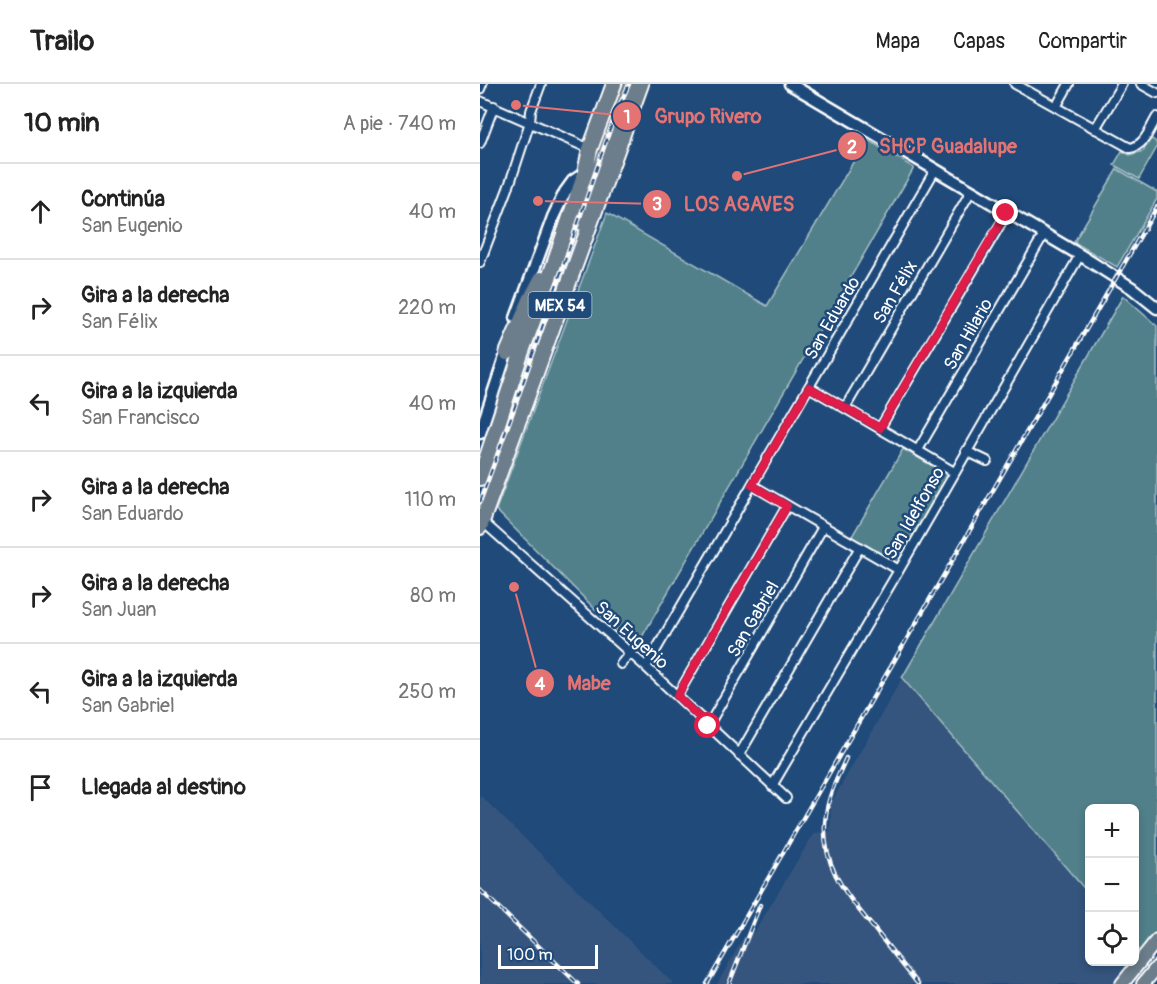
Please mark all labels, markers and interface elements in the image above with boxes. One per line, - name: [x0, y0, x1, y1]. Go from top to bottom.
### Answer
- text: Trailo: [30, 24, 94, 59]
- text: Mapa: [876, 28, 920, 55]
- text: Capas: [953, 28, 1005, 55]
- text: Compartir: [1038, 28, 1127, 55]
- callout: Grupo Rivero: [612, 97, 773, 135]
- text: Grupo Rivero: [654, 104, 762, 129]
- text: 1: [623, 106, 631, 129]
- text: 10 min: [24, 107, 100, 139]
- text: A pie · 740 m: [343, 111, 456, 136]
- callout: SHCP Guadalupe: [837, 127, 1029, 165]
- text: SHCP Guadalupe: [879, 134, 1018, 159]
- text: 2: [847, 136, 857, 159]
- text: Continúa: [81, 185, 165, 213]
- callout: LOS AGAVES: [642, 185, 806, 223]
- text: LOS AGAVES: [684, 192, 794, 217]
- text: 3: [652, 193, 662, 216]
- icon: ahead: [24, 195, 57, 228]
- text: 40 m: [409, 199, 456, 224]
- route end: [992, 199, 1018, 225]
- text: San Eugenio: [81, 213, 183, 238]
- street label: San Félix: [868, 256, 923, 328]
- street label: San Eduardo: [799, 272, 866, 364]
- text: Gira a la derecha: [81, 281, 229, 309]
- icon: right: [24, 291, 57, 324]
- road number: MEX 54: [528, 292, 592, 318]
- street label: San Hilario: [939, 294, 998, 374]
- text: 220 m: [398, 295, 456, 320]
- text: San Félix: [81, 309, 158, 334]
- text: Gira a la izquierda: [81, 377, 238, 405]
- icon: left: [24, 387, 57, 420]
- text: 40 m: [409, 391, 456, 416]
- text: San Francisco: [81, 405, 200, 430]
- street label: San Idelfonso: [879, 463, 950, 564]
- text: Gira a la derecha: [81, 473, 229, 501]
- icon: right: [24, 483, 57, 516]
- text: 110 m: [405, 487, 456, 512]
- text: San Eduardo: [81, 501, 183, 526]
- text: Gira a la derecha: [81, 569, 229, 597]
- street label: San Gabriel: [722, 577, 784, 662]
- icon: right: [24, 579, 57, 612]
- text: 80 m: [410, 583, 456, 608]
- street label: San Eugenio: [590, 596, 674, 675]
- text: San Juan: [81, 597, 157, 622]
- callout: Mabe: [525, 664, 623, 702]
- text: Gira a la izquierda: [81, 665, 238, 693]
- text: Mabe: [567, 671, 612, 696]
- text: 4: [535, 673, 546, 696]
- icon: left: [24, 675, 57, 708]
- text: 250 m: [398, 679, 456, 704]
- text: San Gabriel: [81, 693, 175, 718]
- route start: [694, 712, 720, 738]
- icon: arrive: [24, 771, 57, 804]
- text: Llegada al destino: [81, 773, 246, 801]
- map controls: [1085, 804, 1139, 966]
- button: +: [1085, 804, 1139, 858]
- button: −: [1085, 858, 1139, 912]
- button: locate: [1085, 912, 1139, 966]
- scale bar: [498, 942, 598, 970]
- text: 100 m: [507, 945, 553, 965]

